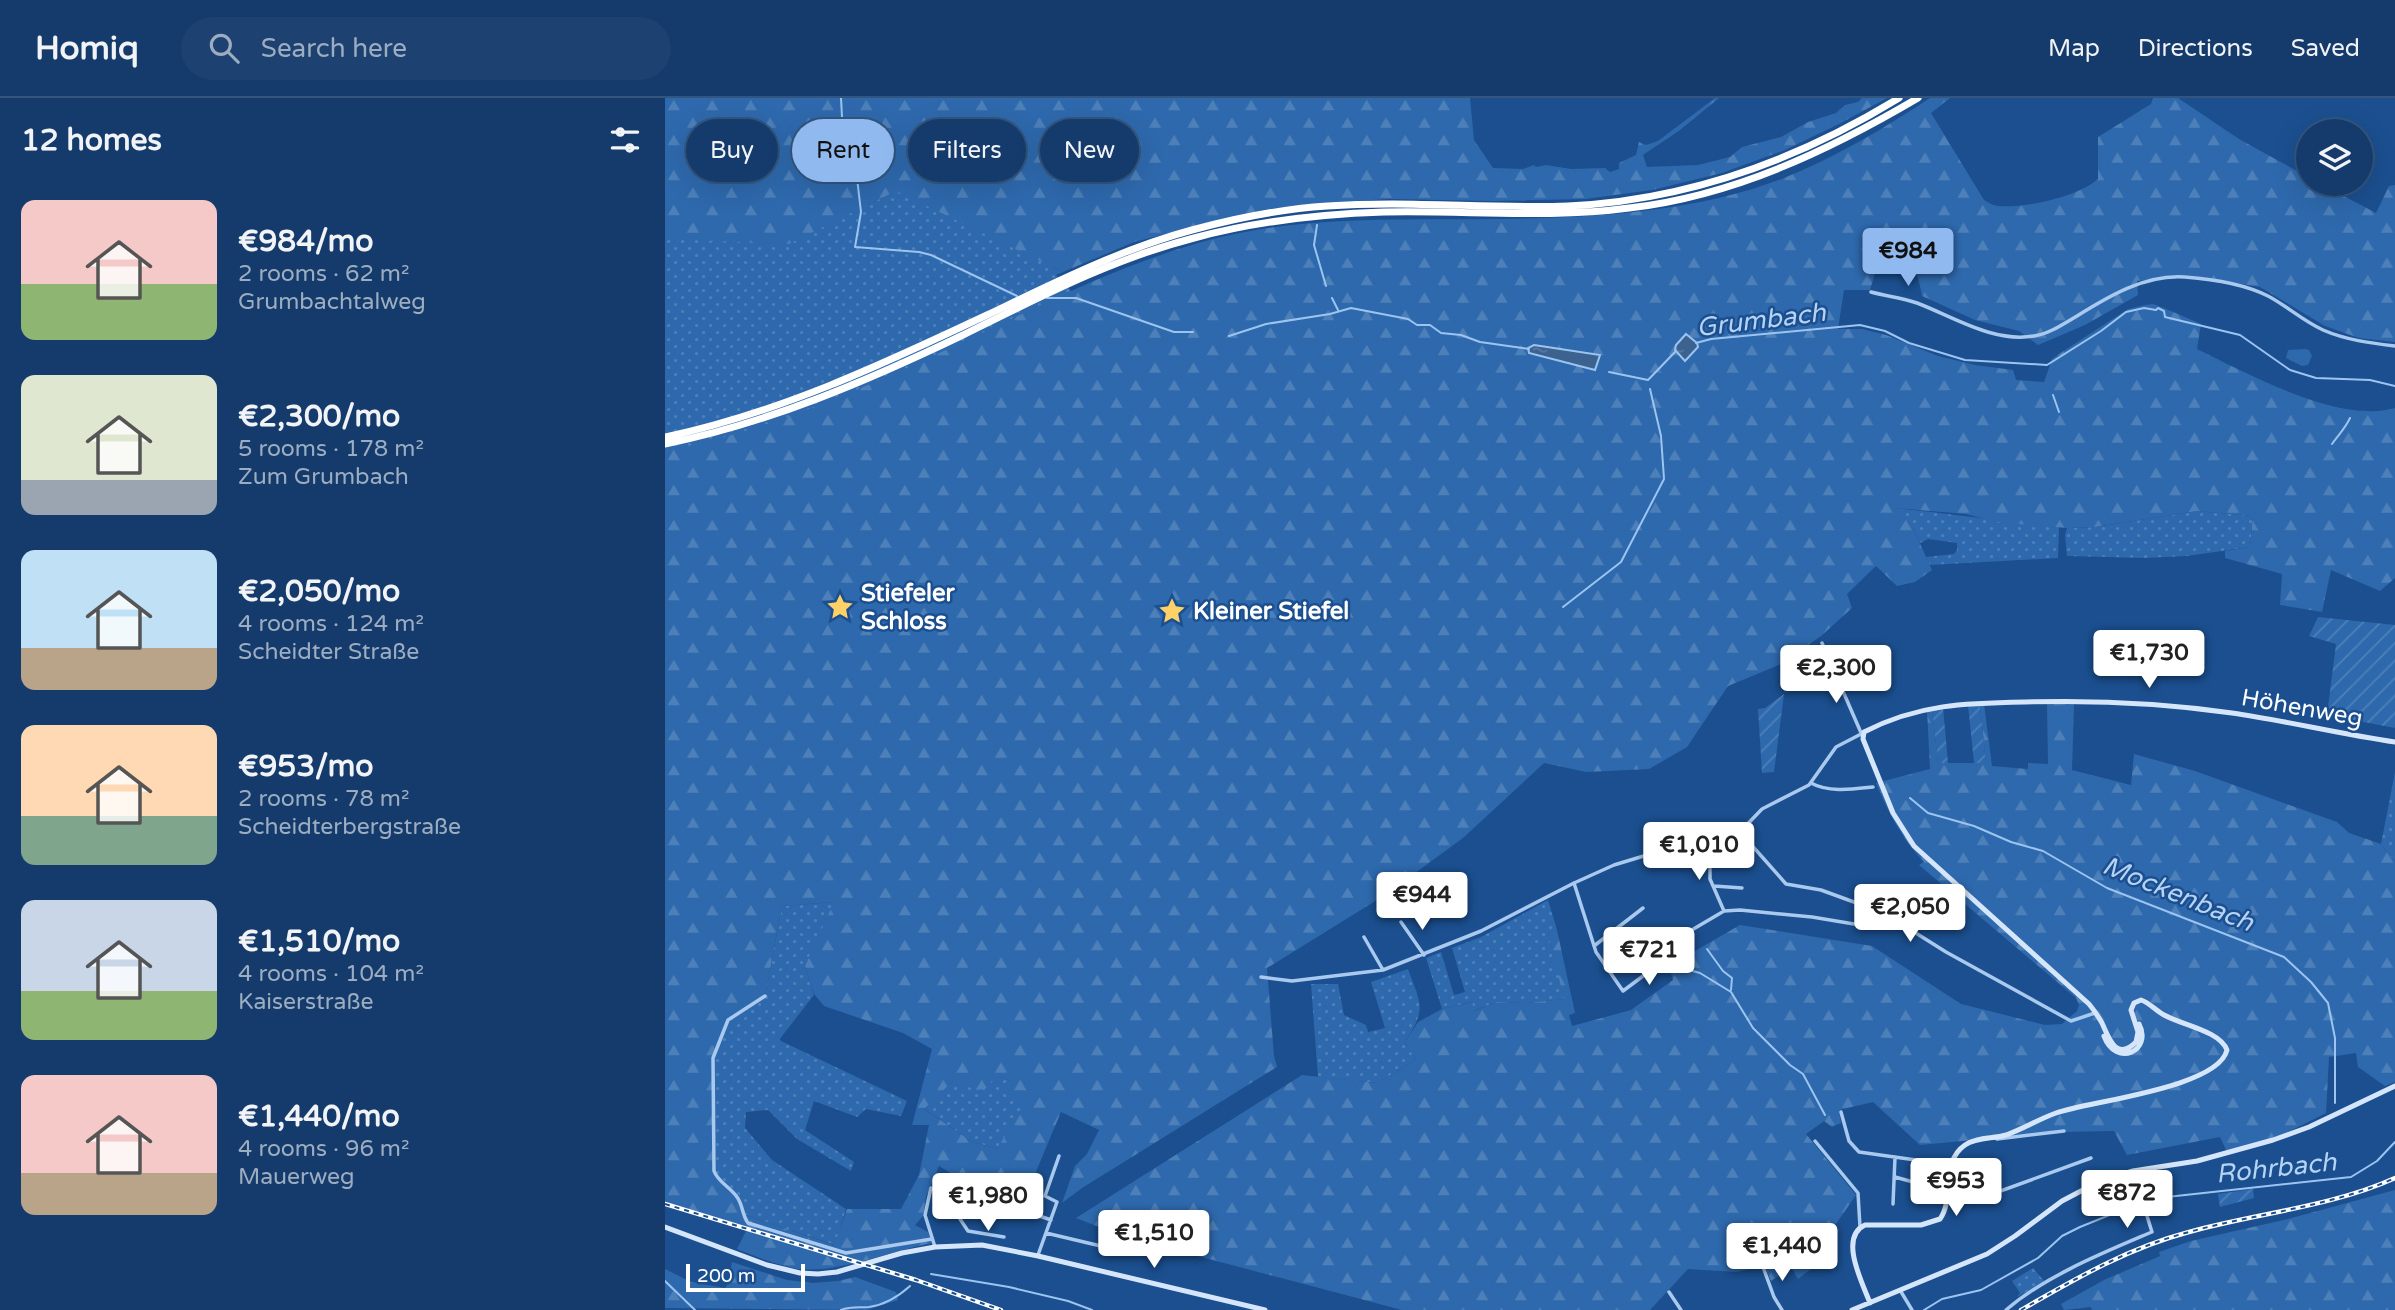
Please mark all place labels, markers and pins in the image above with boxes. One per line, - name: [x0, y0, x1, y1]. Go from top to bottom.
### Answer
- pin: €984: [1867, 228, 1949, 288]
- place label: Stiefeler Schloss: [861, 579, 956, 636]
- place icon: Stiefeler Schloss: [825, 592, 855, 622]
- place icon: Kleiner Stiefel: [1157, 596, 1187, 626]
- place label: Kleiner Stiefel: [1193, 597, 1349, 626]
- pin: €1,730: [2092, 630, 2206, 690]
- pin: €2,300: [1779, 646, 1893, 705]
- pin: €1,010: [1642, 822, 1756, 882]
- pin: €944: [1381, 872, 1463, 932]
- pin: €2,050: [1853, 884, 1967, 944]
- pin: €721: [1608, 928, 1690, 987]
- pin: €953: [1915, 1158, 1997, 1218]
- pin: €872: [2086, 1170, 2168, 1230]
- pin: €1,980: [931, 1174, 1045, 1233]
- pin: €1,510: [1097, 1210, 1211, 1270]
- pin: €1,440: [1725, 1224, 1839, 1283]

